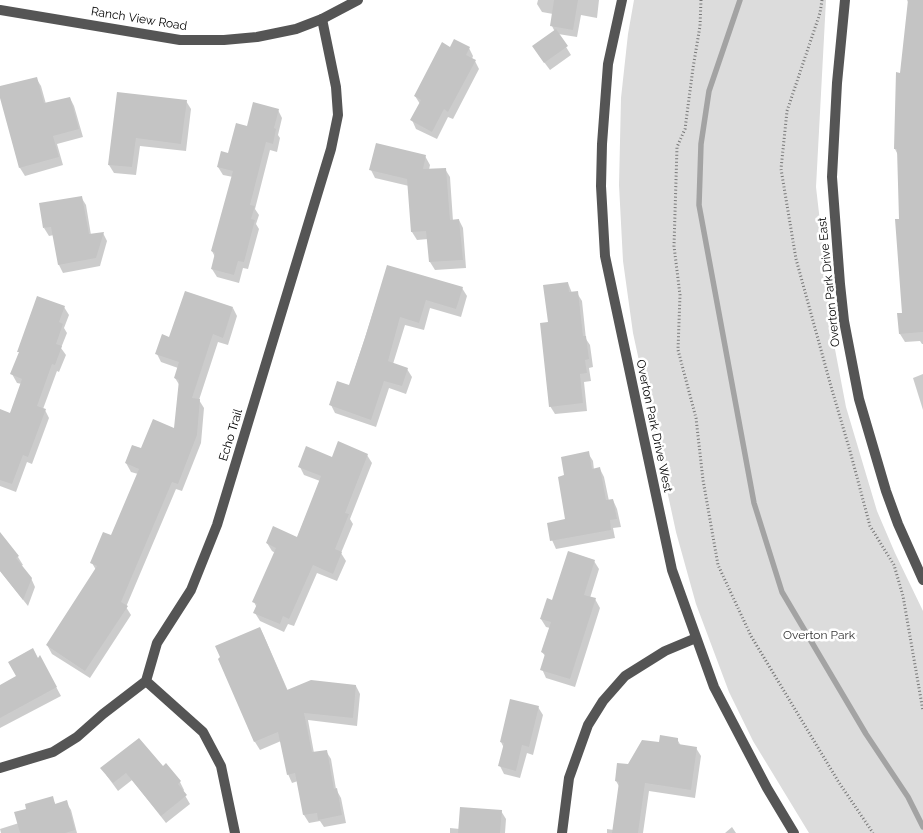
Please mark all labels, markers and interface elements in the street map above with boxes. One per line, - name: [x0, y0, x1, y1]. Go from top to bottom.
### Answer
- street label: Ranch View Road: [90, 4, 188, 34]
- street label: Overton Park Drive East: [815, 216, 843, 348]
- street label: Overton Park Drive West: [633, 358, 675, 494]
- street label: Echo Trail: [216, 407, 246, 463]
- park label: Overton Park: [783, 628, 855, 642]

